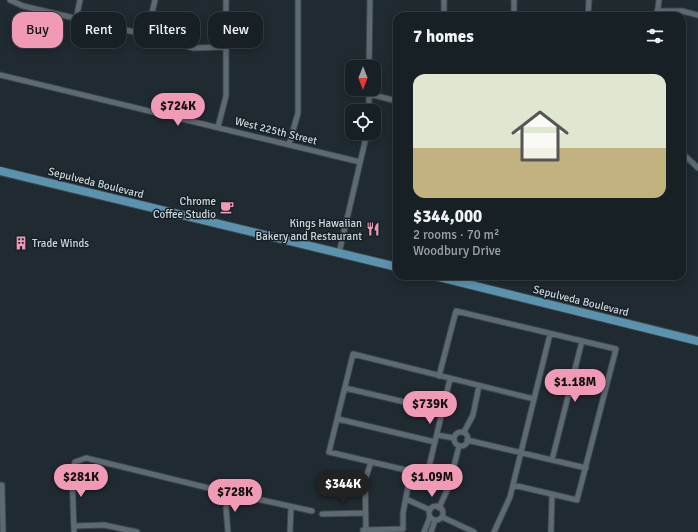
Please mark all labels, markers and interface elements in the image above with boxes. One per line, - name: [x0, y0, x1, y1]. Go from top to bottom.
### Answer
- chip: Buy: [12, 12, 63, 48]
- chip: Rent: [71, 12, 126, 48]
- chip: Filters: [134, 12, 200, 48]
- chip: New: [208, 12, 263, 48]
- icon: filters: [644, 25, 666, 47]
- text: 7 homes: [413, 26, 474, 47]
- north arrow: [345, 60, 381, 96]
- map controls: [345, 60, 381, 140]
- pin: $724K: [150, 93, 206, 127]
- text: $724K: [160, 98, 196, 114]
- icon: home: [504, 100, 576, 172]
- button: locate: [345, 104, 381, 140]
- street label: West 225th Street: [234, 115, 319, 148]
- street label: Sepulveda Boulevard: [47, 165, 145, 201]
- place label: Chrome Coffee Studio: [153, 195, 216, 221]
- cafe icon: Chrome Coffee Studio: [219, 199, 235, 215]
- text: $344,000: [413, 206, 482, 227]
- place label: Kings Hawaiian Bakery and Restaurant: [256, 217, 362, 243]
- restaurant icon: Kings Hawaiian Bakery and Restaurant: [365, 221, 381, 237]
- text: 2 rooms · 70 m²: [413, 227, 499, 243]
- building icon: Trade Winds: [13, 235, 29, 251]
- place label: Trade Winds: [32, 237, 89, 250]
- text: Woodbury Drive: [413, 243, 501, 259]
- street label: Sepulveda Boulevard: [532, 283, 630, 319]
- pin: $1.18M: [542, 369, 608, 403]
- text: $1.18M: [554, 374, 596, 390]
- pin: $739K: [402, 391, 458, 425]
- text: $739K: [412, 396, 448, 412]
- pin: $281K: [53, 464, 109, 498]
- pin: $1.09M: [399, 464, 465, 498]
- text: $281K: [63, 469, 99, 485]
- text: $1.09M: [411, 469, 453, 485]
- pin: $344K: [315, 471, 371, 505]
- text: $344K: [325, 476, 361, 492]
- pin: $728K: [207, 479, 263, 513]
- text: $728K: [217, 484, 253, 500]

